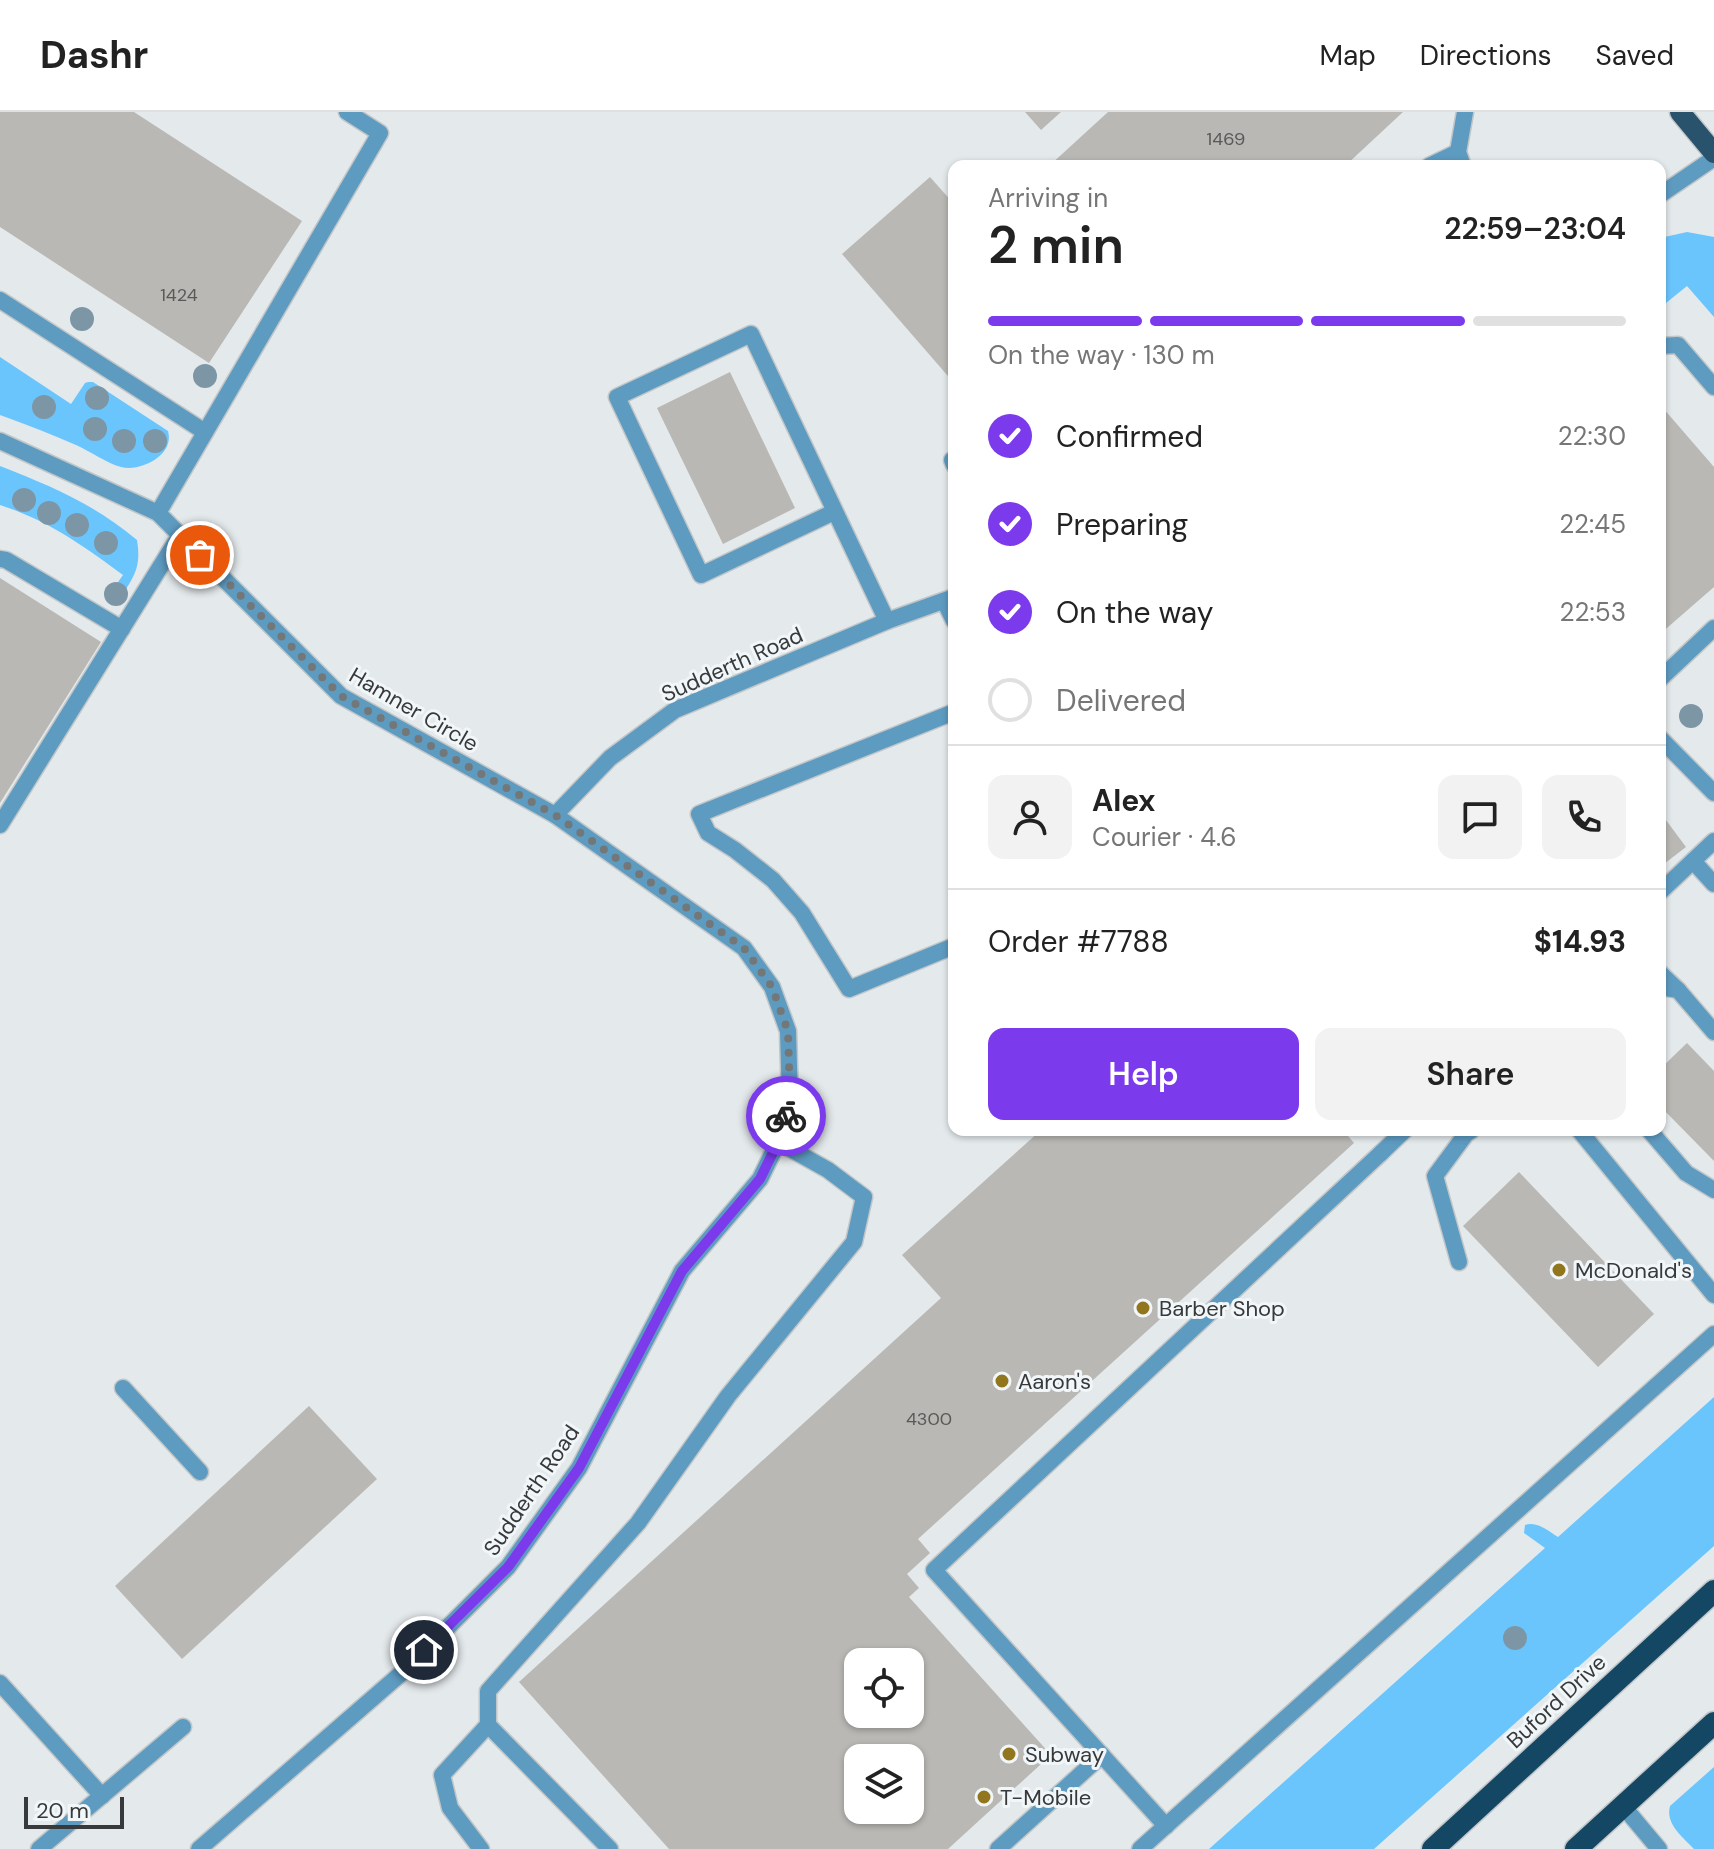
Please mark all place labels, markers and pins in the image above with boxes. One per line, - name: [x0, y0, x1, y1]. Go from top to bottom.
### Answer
- pin: [166, 521, 234, 589]
- place label: McDonald's: [1575, 1256, 1692, 1285]
- marker: McDonald's: [1550, 1261, 1568, 1279]
- place label: Barber Shop: [1159, 1294, 1285, 1323]
- marker: Barber Shop: [1134, 1299, 1152, 1317]
- place label: Aaron's: [1018, 1367, 1091, 1396]
- marker: Aaron's: [993, 1372, 1011, 1390]
- pin: [390, 1616, 458, 1684]
- place label: Subway: [1025, 1740, 1104, 1769]
- marker: Subway: [1000, 1745, 1018, 1763]
- place label: T-Mobile: [1000, 1783, 1091, 1812]
- marker: T-Mobile: [975, 1788, 993, 1806]

